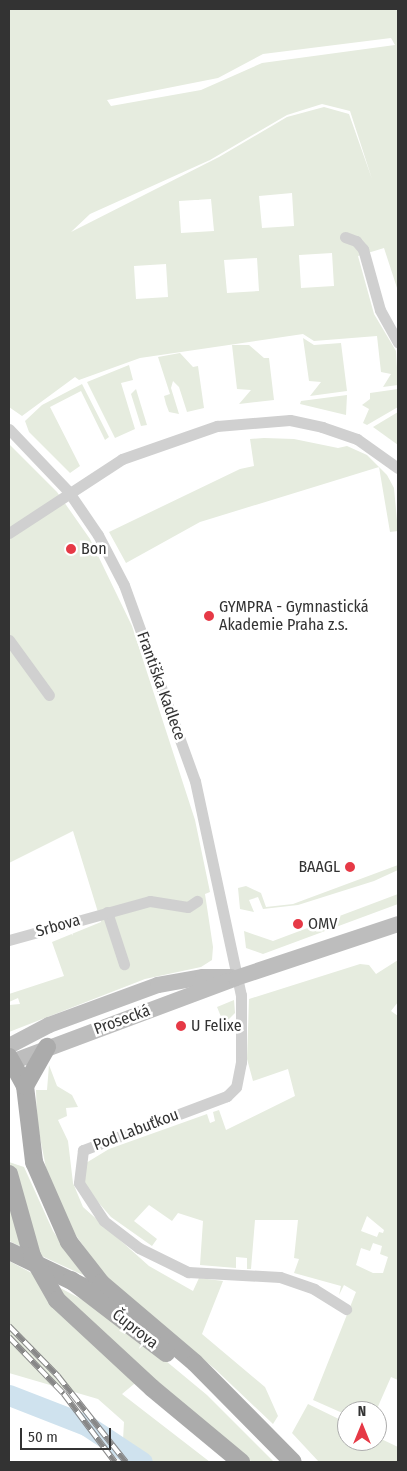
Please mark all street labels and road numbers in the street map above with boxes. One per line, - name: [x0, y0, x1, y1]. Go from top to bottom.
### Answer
- street label: Františka Kadlece: [132, 629, 190, 743]
- street label: Srbova: [34, 911, 82, 941]
- street label: Prosecká: [91, 1001, 153, 1039]
- street label: Pod Labuťkou: [91, 1105, 181, 1155]
- street label: Čuprova: [108, 1305, 162, 1353]

